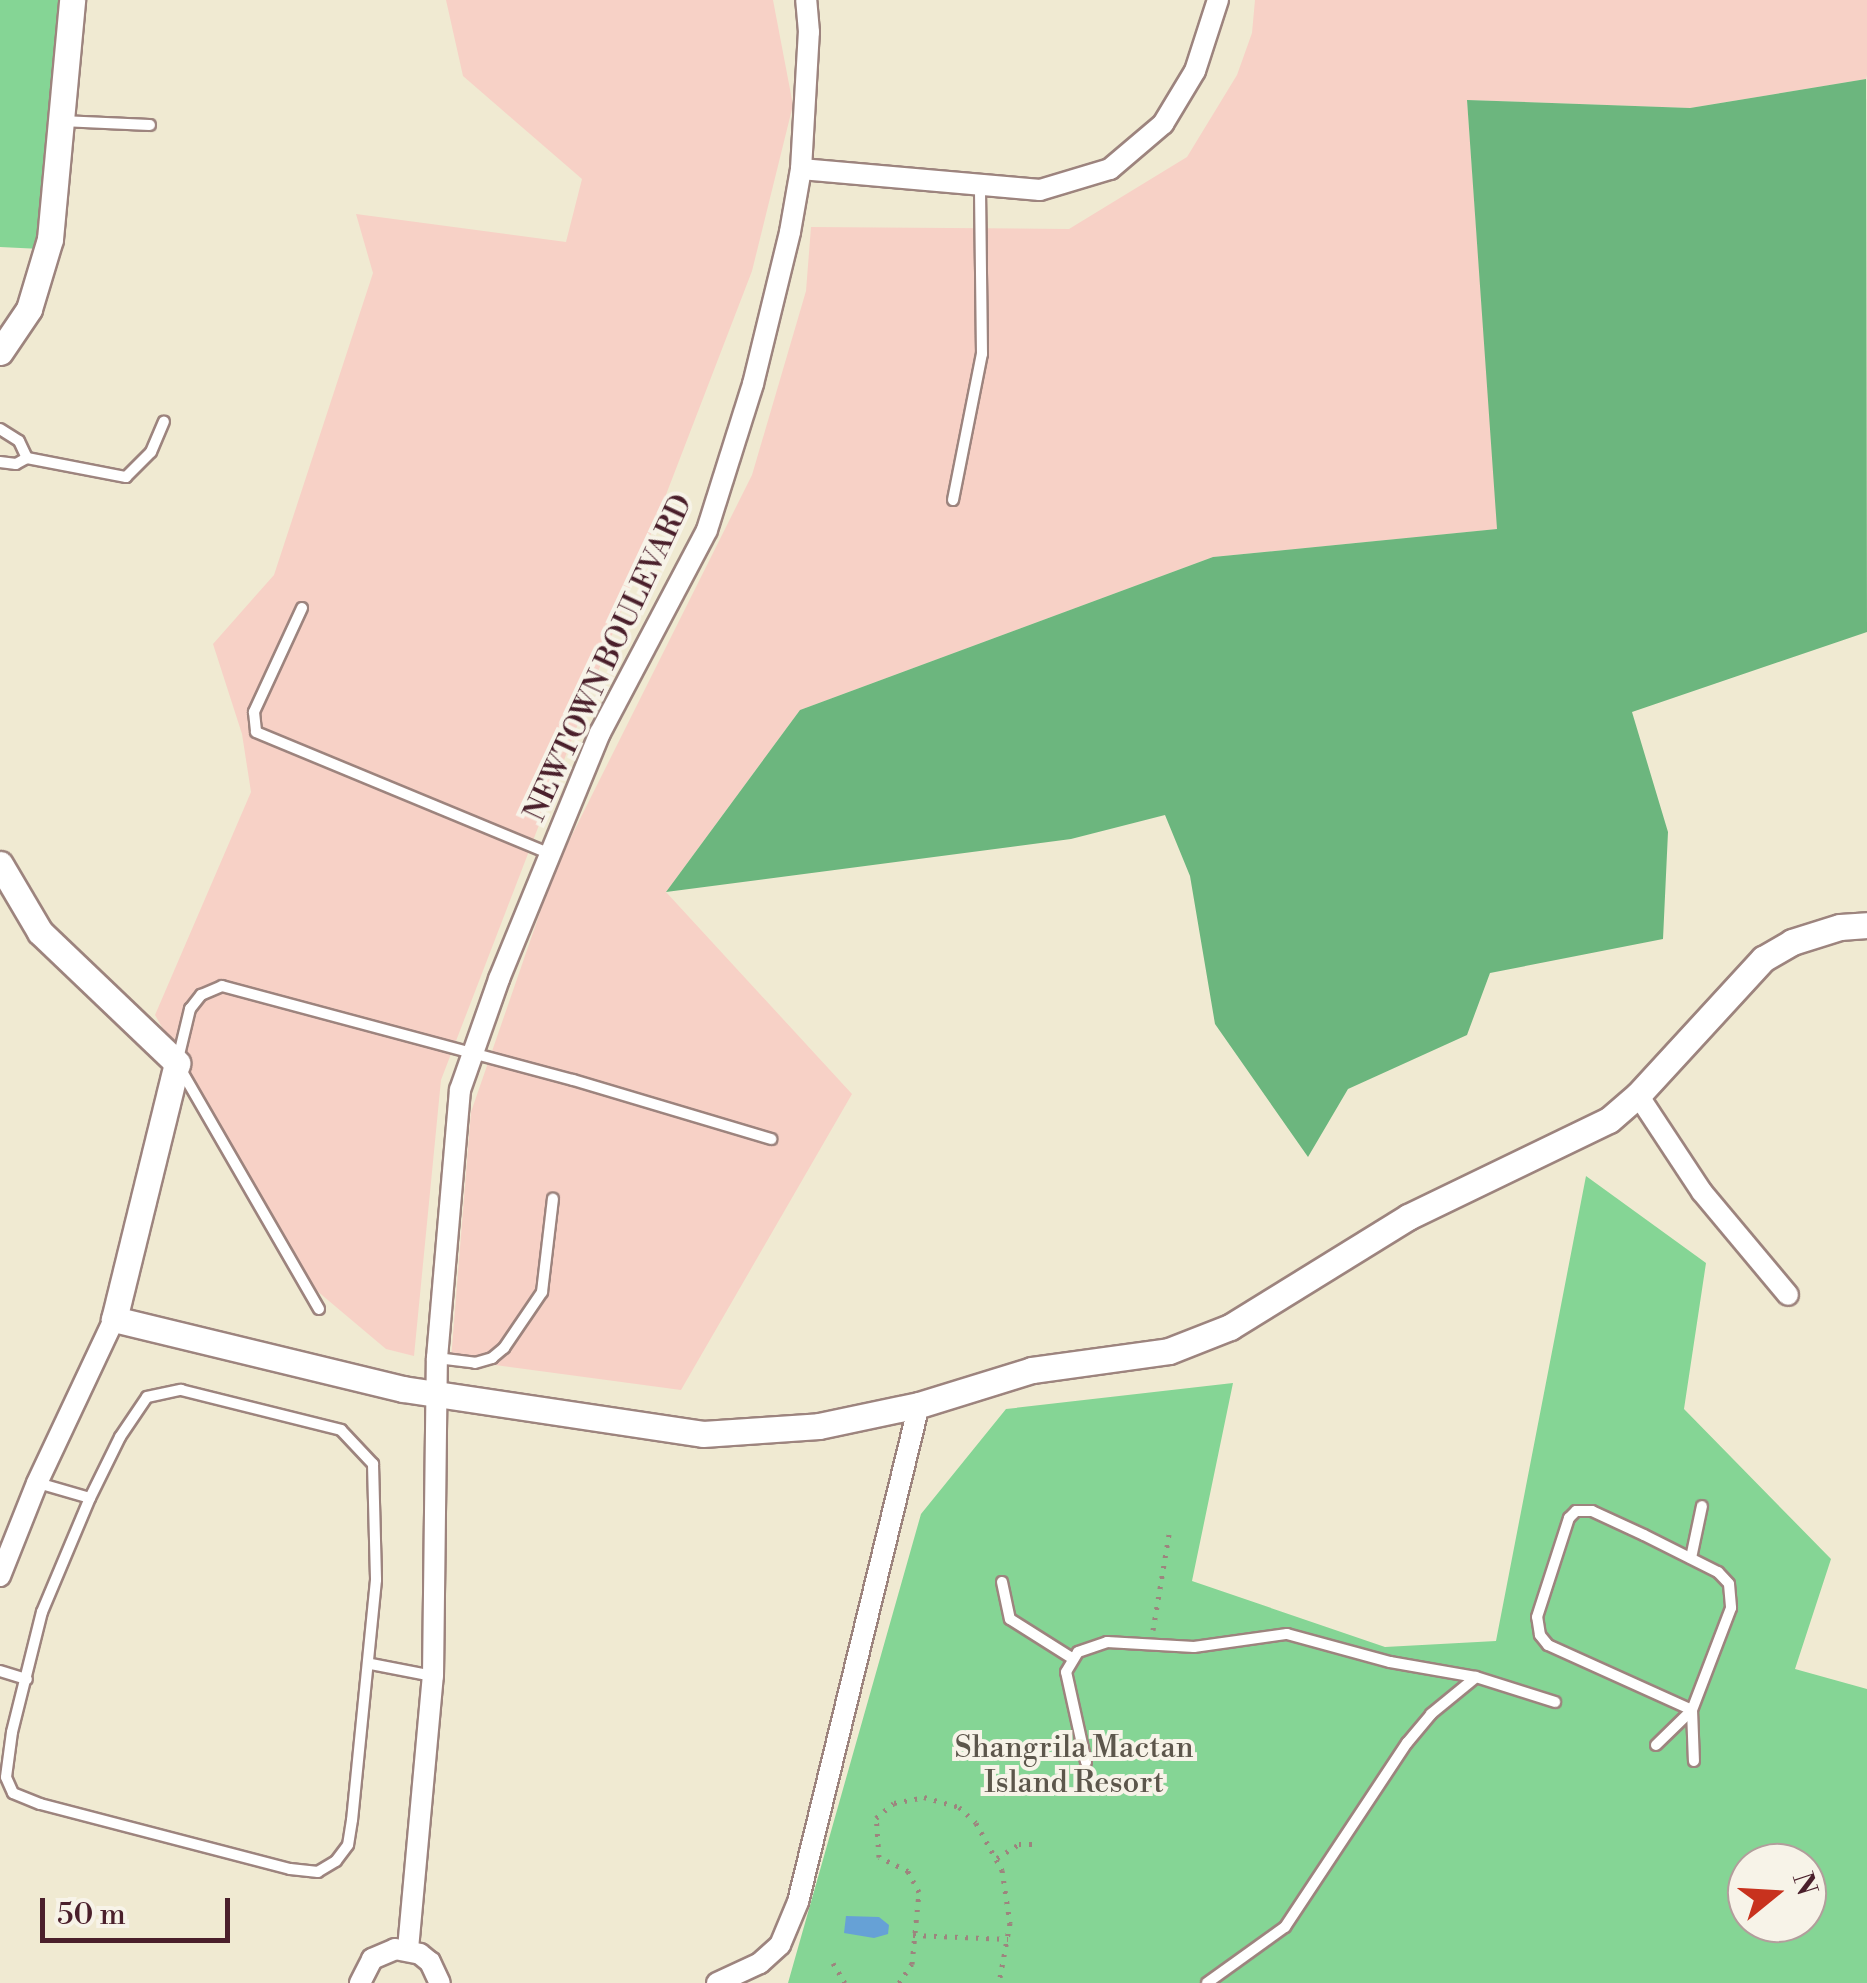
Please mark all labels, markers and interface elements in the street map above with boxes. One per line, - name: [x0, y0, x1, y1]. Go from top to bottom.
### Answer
- street label: NEWTOWN BOULEVARD: [517, 489, 701, 827]
- park label: Shangrila Mactan Island Resort: [954, 1730, 1194, 1800]
- north arrow: [1727, 1843, 1827, 1943]
- text: N: [1784, 1868, 1824, 1900]
- scale bar: [45, 1878, 235, 1940]
- text: 50 m: [57, 1896, 126, 1934]

